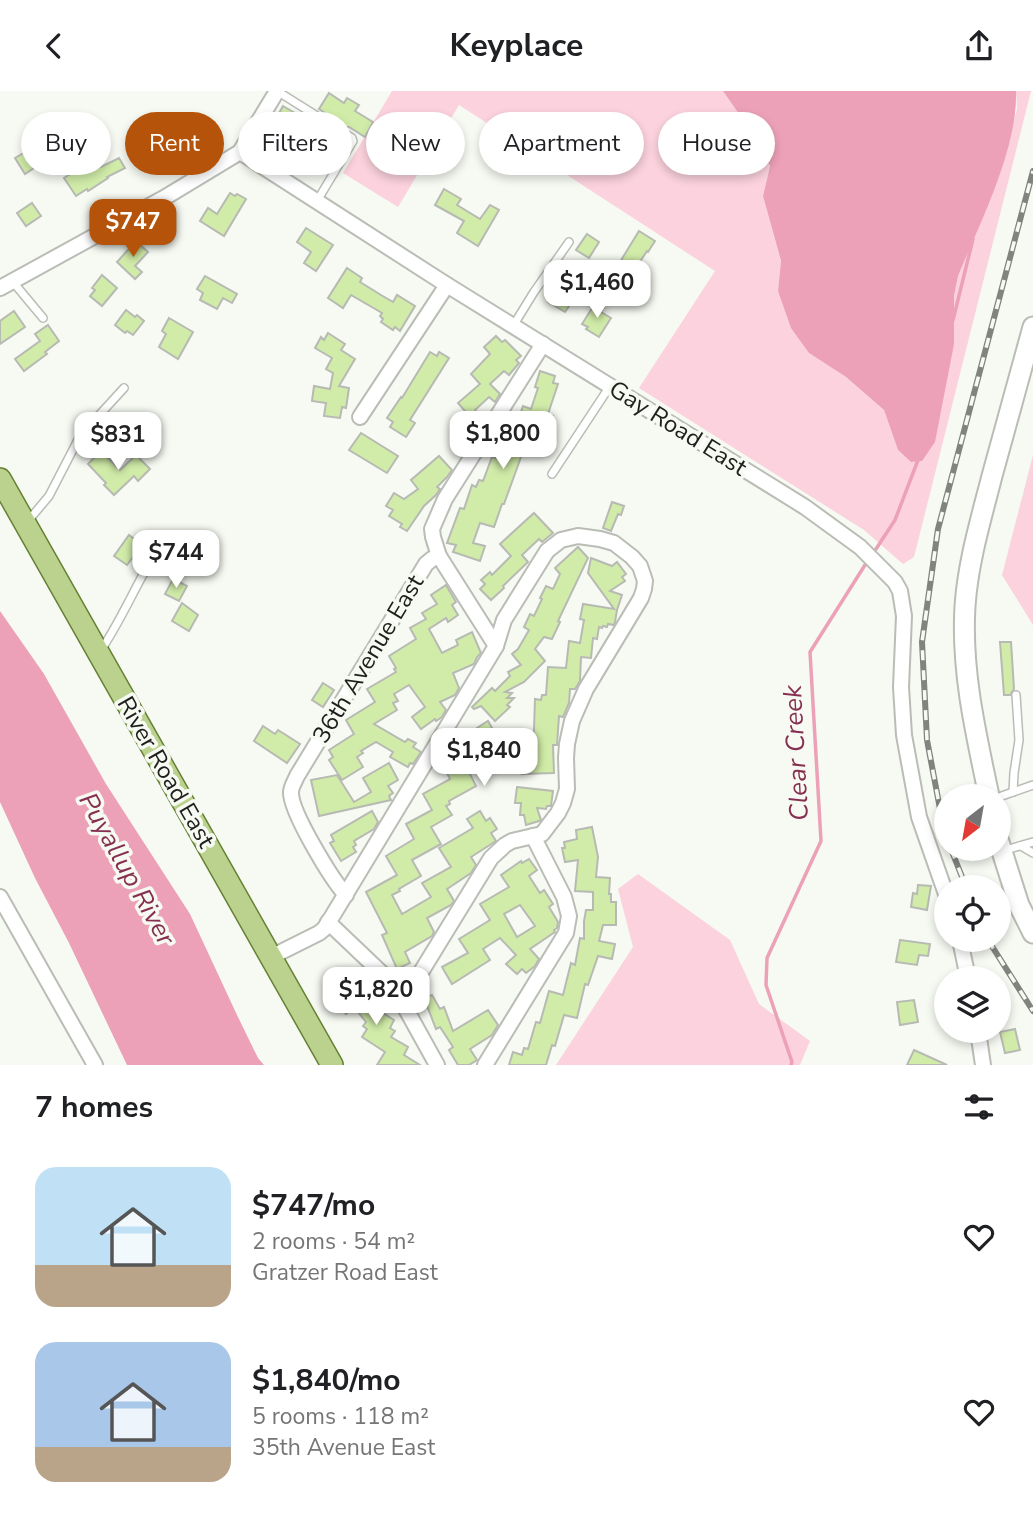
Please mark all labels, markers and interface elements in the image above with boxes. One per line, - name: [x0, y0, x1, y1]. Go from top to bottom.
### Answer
- text: Keyplace: [450, 24, 583, 67]
- icon: back: [35, 27, 73, 65]
- icon: share: [960, 27, 998, 65]
- chip: Buy: [21, 112, 111, 175]
- chip: Rent: [125, 112, 224, 175]
- chip: Filters: [238, 112, 352, 175]
- chip: New: [366, 112, 465, 175]
- chip: Apartment: [479, 112, 644, 175]
- chip: House: [658, 112, 775, 175]
- pin: $747: [92, 199, 174, 259]
- text: $747: [105, 206, 161, 237]
- pin: $1,460: [540, 261, 654, 320]
- text: $1,460: [560, 267, 634, 298]
- street label: Gay Road East: [603, 373, 754, 483]
- pin: $1,800: [446, 411, 560, 471]
- pin: $831: [77, 413, 159, 472]
- text: $1,800: [466, 418, 540, 449]
- text: $831: [90, 419, 146, 450]
- pin: $744: [135, 531, 217, 590]
- text: $744: [148, 537, 204, 568]
- street label: 36th Avenue East: [305, 568, 431, 749]
- water label: Clear Creek: [775, 683, 817, 822]
- street label: River Road East: [110, 691, 223, 854]
- pin: $1,840: [427, 729, 541, 788]
- text: $1,840: [447, 735, 521, 766]
- north arrow: [934, 784, 1012, 861]
- map controls: [934, 784, 1011, 1043]
- water label: Puyallup River: [71, 786, 184, 952]
- button: locate: [934, 875, 1011, 952]
- button: layers: [934, 966, 1011, 1043]
- pin: $1,820: [319, 967, 433, 1027]
- text: $1,820: [339, 974, 413, 1005]
- text: 7 homes: [35, 1087, 153, 1128]
- icon: filters: [960, 1088, 998, 1126]
- text: $747/mo: [252, 1185, 375, 1226]
- icon: home: [91, 1195, 175, 1279]
- icon: heart: [960, 1218, 998, 1256]
- text: 2 rooms · 54 m²: [252, 1226, 415, 1257]
- text: Gratzer Road East: [252, 1257, 438, 1288]
- text: $1,840/mo: [252, 1360, 401, 1401]
- icon: home: [91, 1370, 175, 1454]
- icon: heart: [960, 1393, 998, 1431]
- text: 5 rooms · 118 m²: [252, 1401, 429, 1432]
- text: 35th Avenue East: [252, 1432, 435, 1463]

